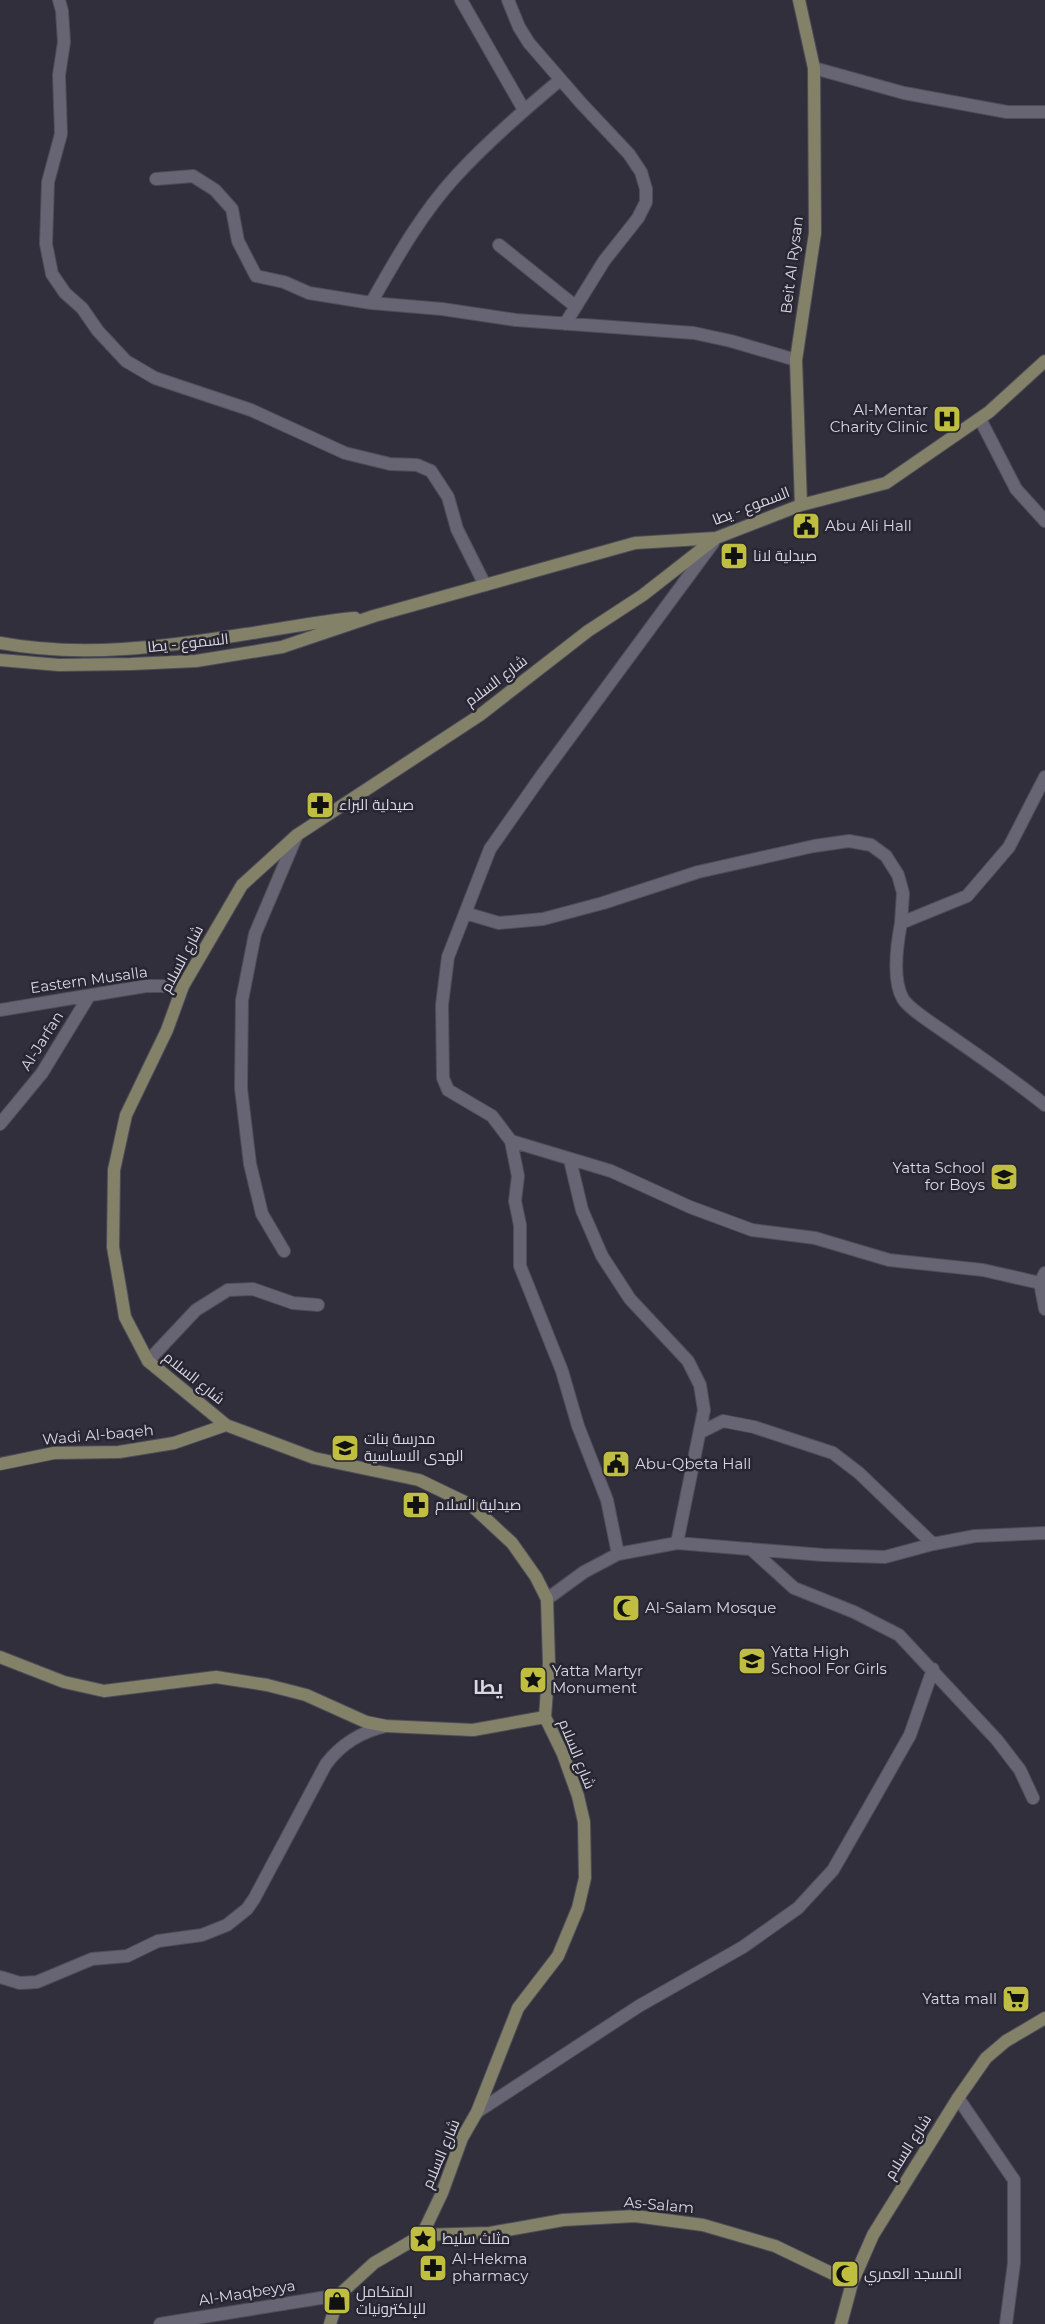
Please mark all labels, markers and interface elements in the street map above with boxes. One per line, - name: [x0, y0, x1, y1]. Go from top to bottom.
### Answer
- street label: Beit Al Rysan: [776, 215, 807, 315]
- place label: Al-Mentar Charity Clinic: [830, 400, 928, 436]
- hospital icon: Al-Mentar Charity Clinic: [932, 404, 962, 434]
- street label: السموع - يطا: [709, 482, 793, 531]
- public building icon: Abu Ali Hall: [791, 511, 821, 541]
- place label: Abu Ali Hall: [825, 516, 912, 535]
- pharmacy icon: صيدلية لانا: [719, 541, 749, 571]
- place label: صيدلية لانا: [753, 546, 817, 565]
- street label: السموع - يطا: [146, 629, 230, 658]
- street label: شارع السلام: [461, 651, 532, 712]
- pharmacy icon: صيدلية البراء: [305, 790, 335, 820]
- place label: صيدلية البراء: [339, 795, 414, 814]
- street label: شارع السلام: [156, 922, 209, 997]
- street label: Eastern Musalla: [29, 962, 149, 997]
- street label: Al-Jarfan: [16, 1007, 67, 1074]
- place label: Yatta School for Boys: [893, 1158, 985, 1194]
- school or university icon: Yatta School for Boys: [989, 1162, 1019, 1192]
- street label: شارع السلام: [159, 1347, 229, 1410]
- street label: Wadi Al-baqeh: [41, 1420, 154, 1449]
- place label: مدرسة بنات الهدى الاساسية: [364, 1429, 463, 1466]
- school or university icon: مدرسة بنات الهدى الاساسية: [330, 1433, 360, 1463]
- public building icon: Abu-Qbeta Hall: [601, 1449, 631, 1479]
- place label: Abu-Qbeta Hall: [635, 1454, 751, 1473]
- pharmacy icon: صيدلية السلام: [401, 1490, 431, 1520]
- place label: صيدلية السلام: [435, 1495, 521, 1515]
- mosque icon: Al-Salam Mosque: [611, 1593, 641, 1623]
- place label: Al-Salam Mosque: [645, 1598, 776, 1617]
- place label: Yatta High School For Girls: [771, 1642, 887, 1678]
- school or university icon: Yatta High School For Girls: [737, 1646, 767, 1676]
- place label: Yatta Martyr Monument: [552, 1661, 643, 1697]
- place icon: Yatta Martyr Monument: [518, 1665, 548, 1695]
- district label: يطا: [473, 1675, 503, 1699]
- street label: شارع السلام: [553, 1716, 600, 1792]
- supermarket icon: Yatta mall: [1001, 1984, 1031, 2014]
- place label: Yatta mall: [922, 1989, 997, 2008]
- street label: شارع السلام: [880, 2111, 937, 2184]
- street label: شارع السلام: [417, 2116, 465, 2192]
- street label: As-Salam: [623, 2192, 695, 2217]
- place icon: مثلث سليط: [408, 2224, 438, 2254]
- place label: مثلث سليط: [442, 2229, 510, 2248]
- place label: Al-Hekma pharmacy: [452, 2249, 529, 2285]
- pharmacy icon: Al-Hekma pharmacy: [418, 2253, 448, 2283]
- mosque icon: المسجد العمري: [830, 2259, 860, 2289]
- place label: المسجد العمري: [864, 2264, 962, 2286]
- street label: Al-Maqbeyya: [197, 2275, 297, 2310]
- place label: المتكامل للإلكترونيات: [356, 2282, 426, 2318]
- shop icon: المتكامل للإلكترونيات: [322, 2286, 352, 2316]

